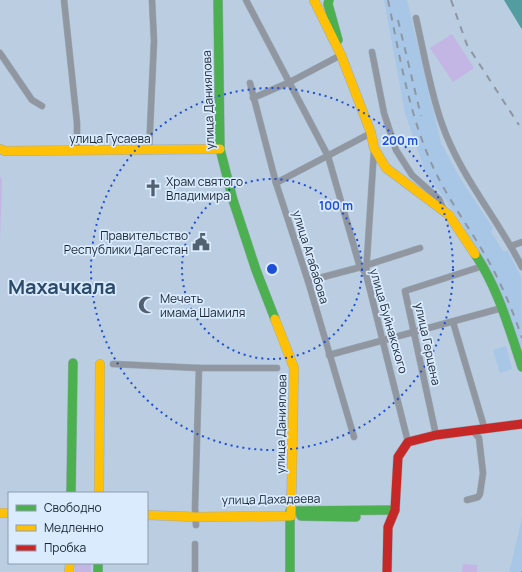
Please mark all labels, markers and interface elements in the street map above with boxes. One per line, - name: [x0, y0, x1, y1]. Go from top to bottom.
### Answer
- street label: улица Даниялова: [198, 50, 218, 150]
- street label: улица Гусаева: [69, 130, 151, 147]
- text: 200 m: [382, 132, 418, 149]
- place label: Храм святого Владимира: [166, 173, 243, 204]
- church icon: Храм святого Владимира: [143, 178, 163, 198]
- text: 100 m: [319, 197, 353, 214]
- street label: улица Агабабова: [289, 208, 333, 306]
- place label: Правительство Республики Дагестан: [64, 227, 188, 258]
- public building icon: Правительство Республики Дагестан: [191, 232, 211, 252]
- centre of rings: [265, 262, 279, 276]
- street label: улица Буйнакского: [366, 267, 412, 375]
- district label: Махачкала: [8, 273, 116, 300]
- place label: Мечеть имама Шамиля: [160, 290, 245, 321]
- mosque icon: Мечеть имама Шамиля: [137, 295, 157, 315]
- street label: улица Герцена: [411, 301, 445, 387]
- street label: улица Даниялова: [272, 374, 290, 474]
- street label: улица Дахадаева: [222, 490, 320, 508]
- legend: [8, 492, 148, 564]
- text: Свободно: [44, 499, 102, 516]
- text: Медленно: [44, 519, 104, 536]
- text: Пробка: [44, 539, 86, 556]

